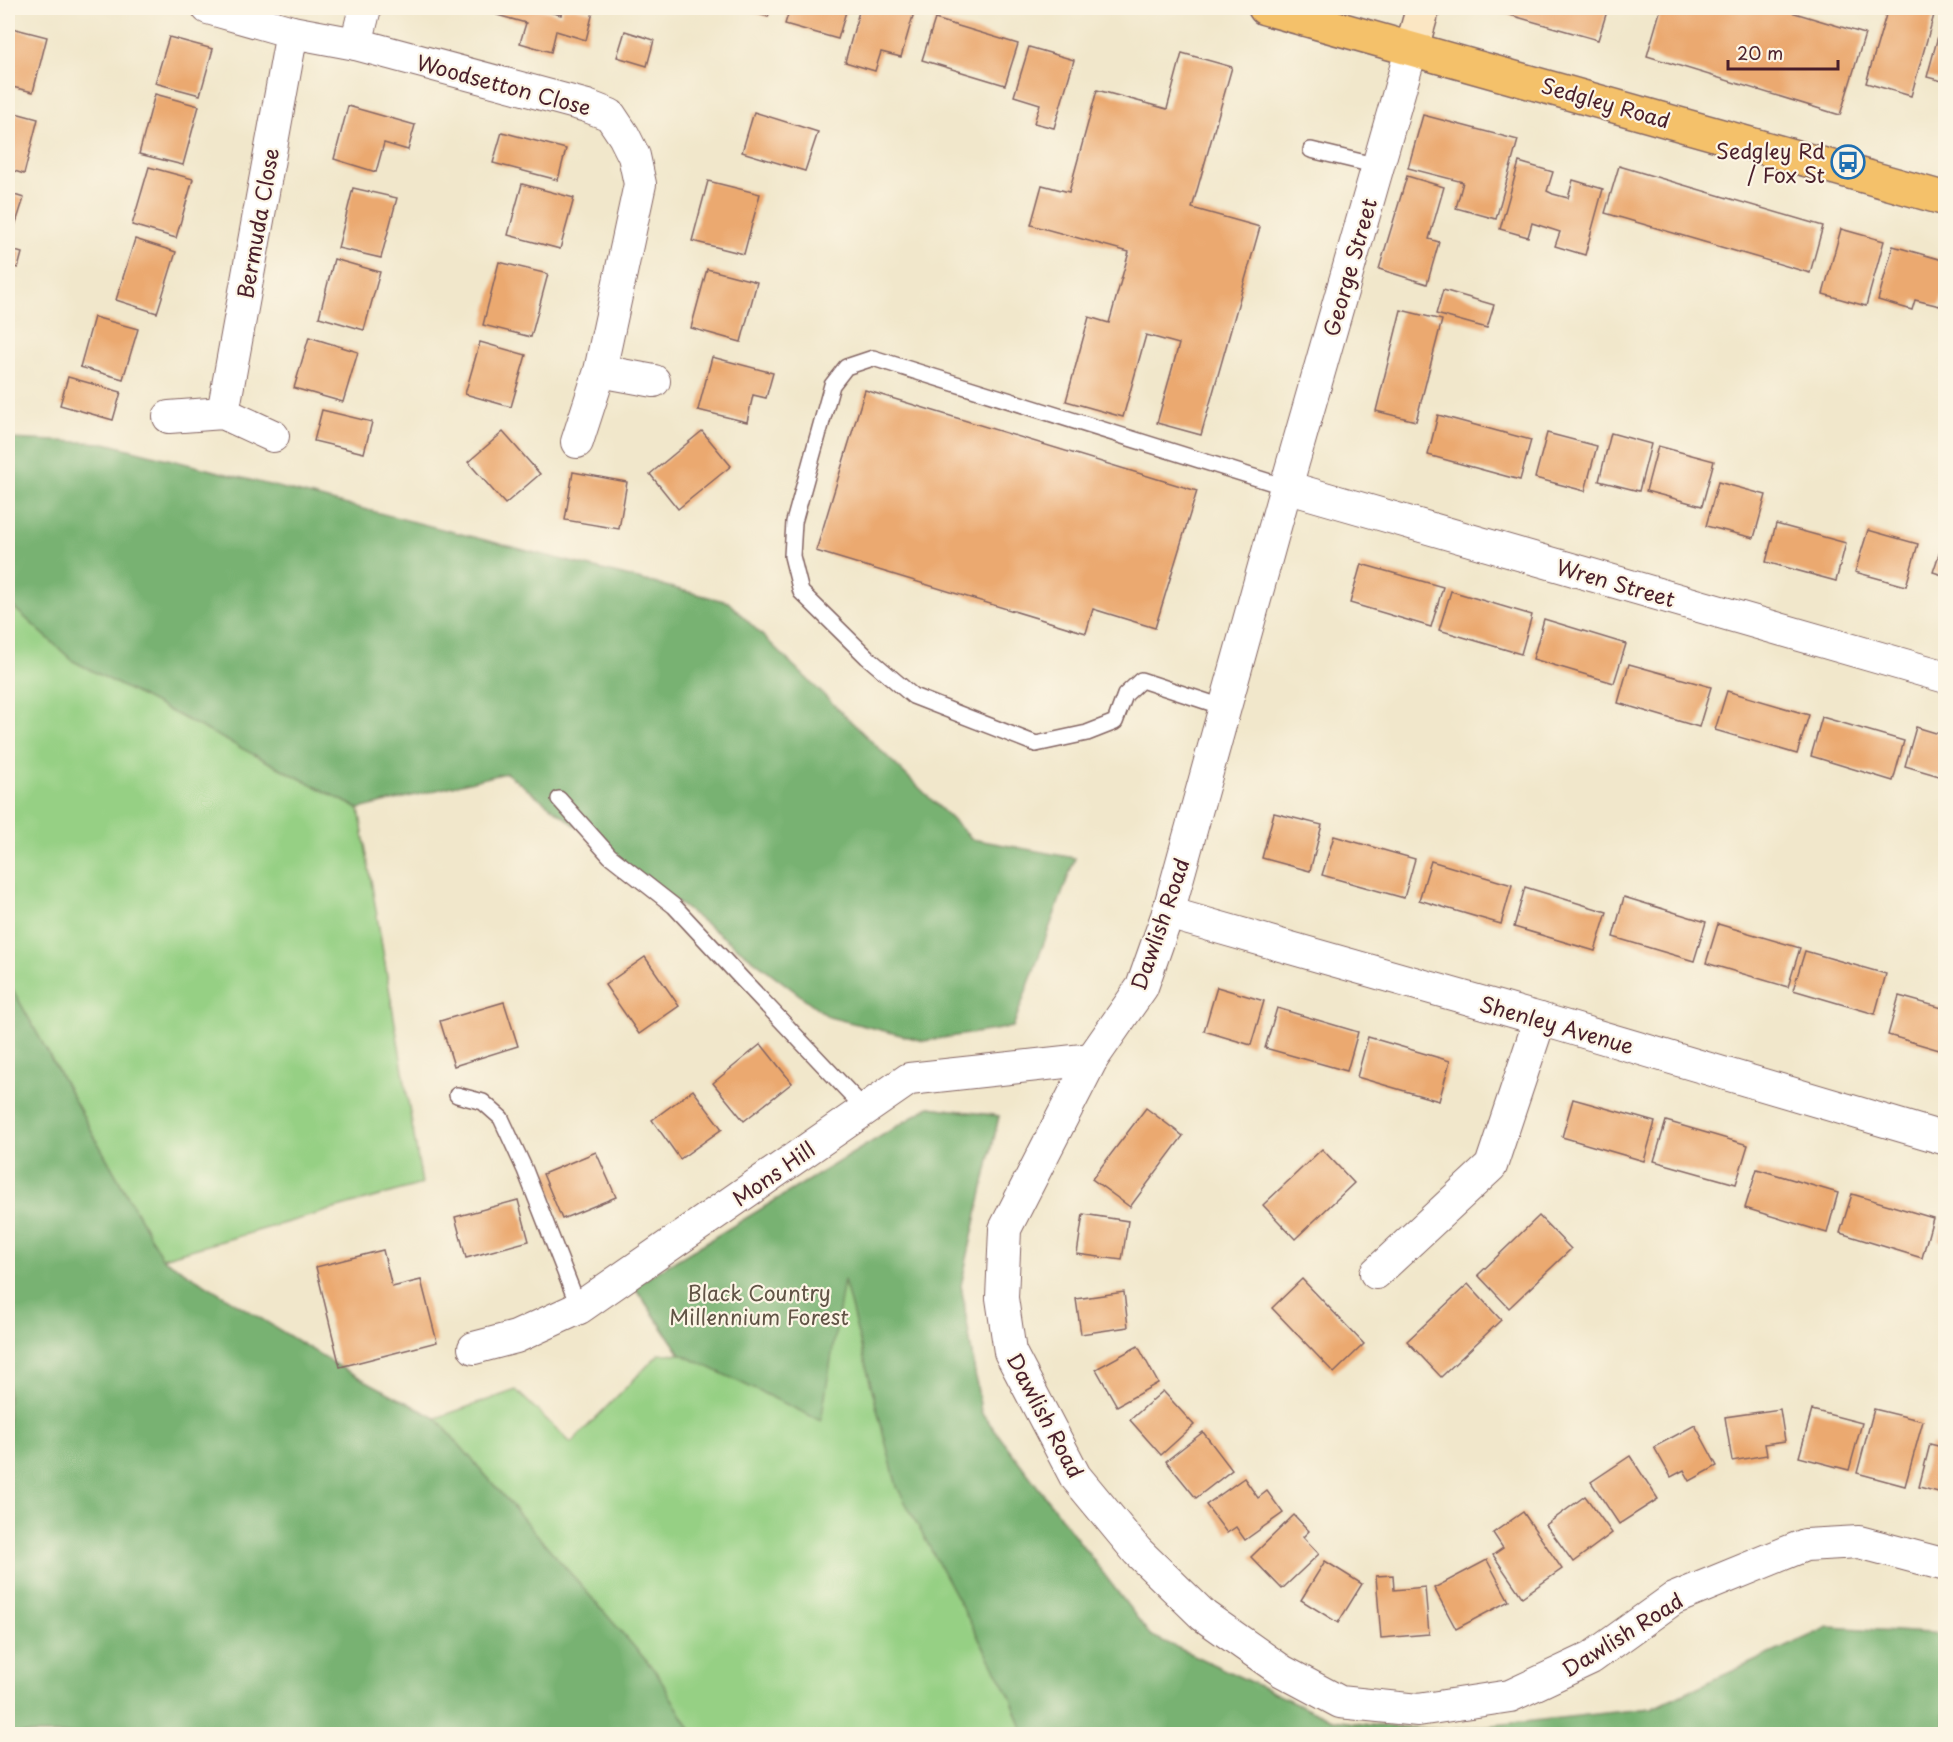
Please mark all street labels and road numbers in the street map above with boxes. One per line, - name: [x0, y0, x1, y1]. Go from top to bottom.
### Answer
- street label: Woodsetton Close: [413, 45, 595, 123]
- street label: Sedgley Road: [1538, 68, 1674, 136]
- street label: Bermuda Close: [228, 145, 286, 301]
- street label: George Street: [1314, 194, 1384, 340]
- street label: Wren Street: [1553, 550, 1679, 614]
- street label: Dawlish Road: [1121, 854, 1197, 994]
- street label: Shenley Avenue: [1476, 987, 1638, 1061]
- street label: Mons Hill: [725, 1133, 821, 1213]
- street label: Dawlish Road: [1000, 1347, 1092, 1483]
- street label: Dawlish Road: [1555, 1584, 1689, 1684]

